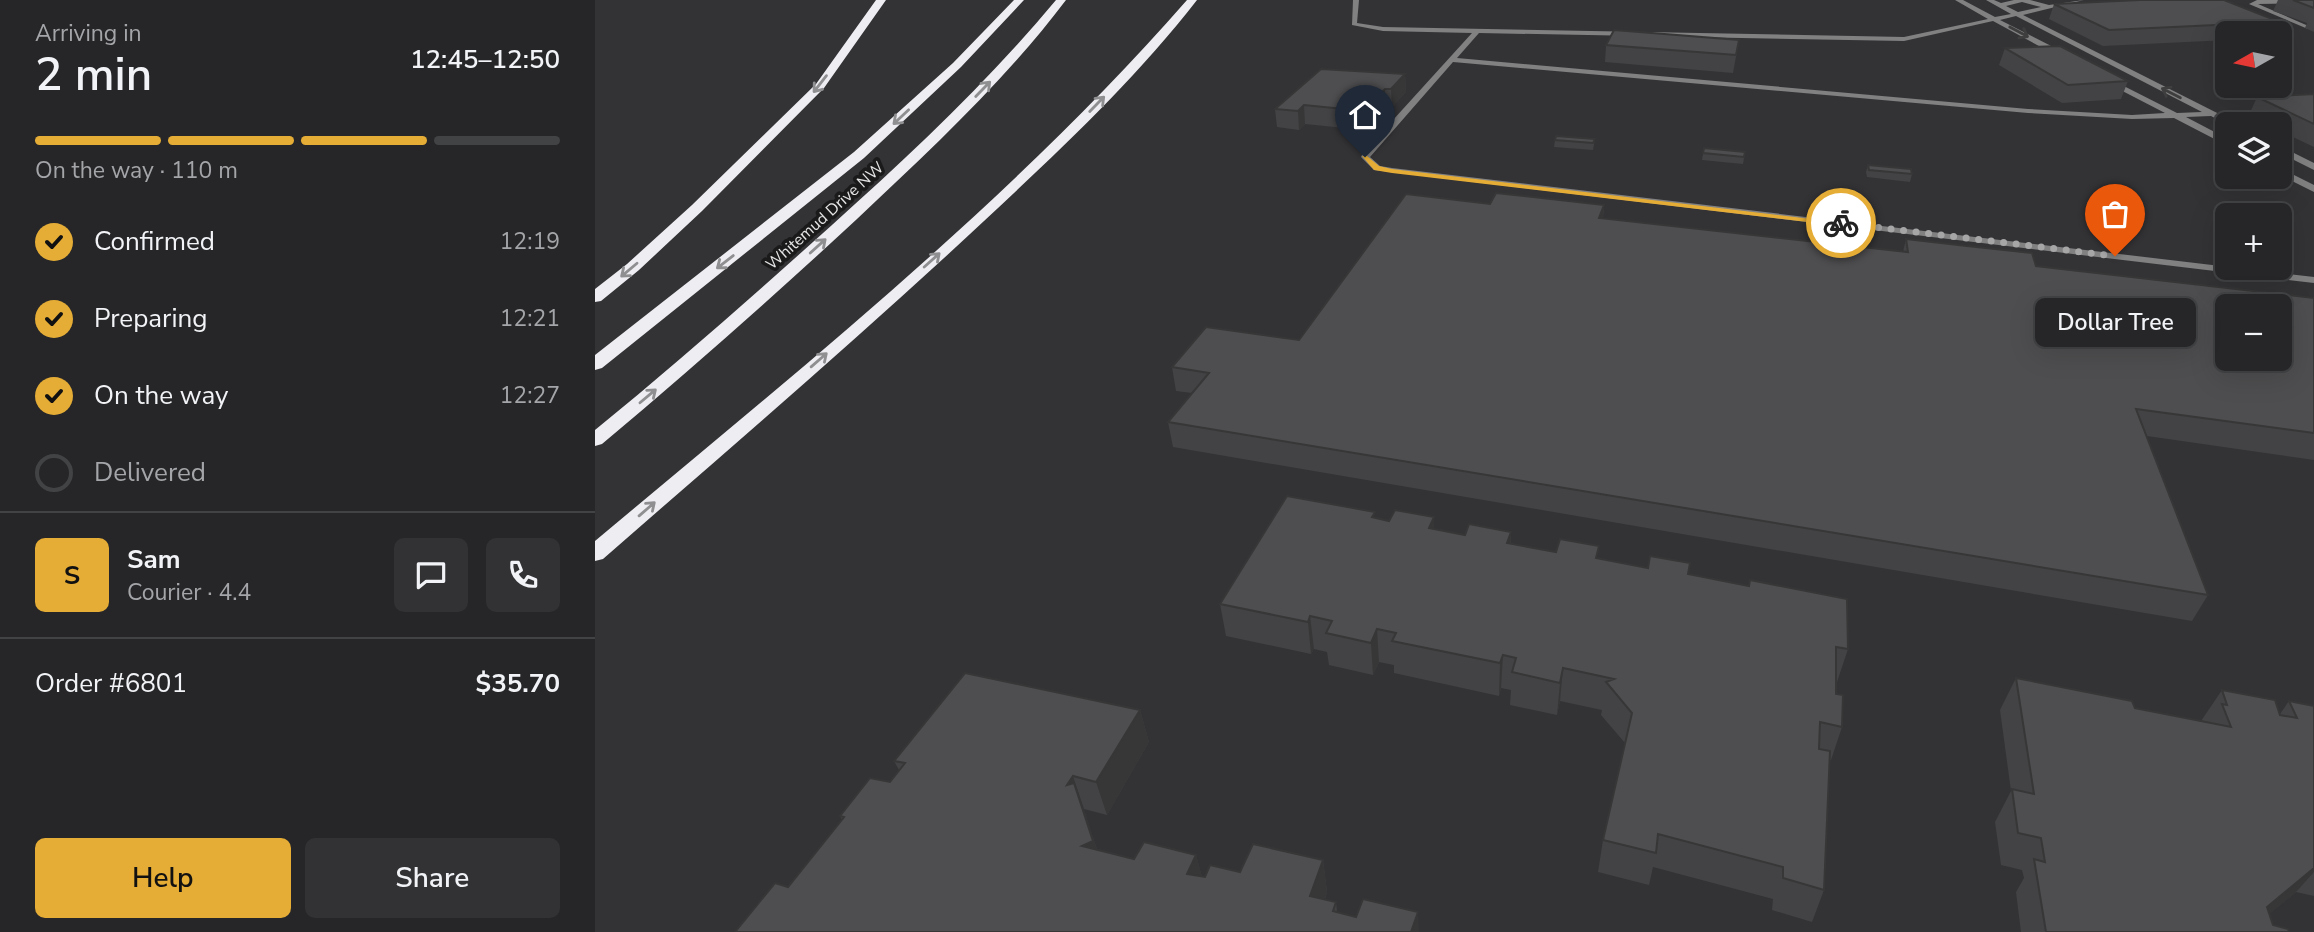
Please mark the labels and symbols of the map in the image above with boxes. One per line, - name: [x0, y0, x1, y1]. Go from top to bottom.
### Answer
- north arrow: [2215, 21, 2293, 98]
- one-way arrow: [2008, 25, 2028, 39]
- one-way arrow: [813, 74, 828, 92]
- one-way arrow: [974, 81, 991, 98]
- pin: [1335, 85, 1395, 157]
- one-way arrow: [2161, 86, 2182, 100]
- one-way arrow: [1089, 96, 1106, 113]
- one-way arrow: [892, 109, 910, 125]
- street label: Whitemud Drive NW: [761, 157, 889, 275]
- pin: [2085, 184, 2145, 256]
- courier: [1806, 188, 1876, 258]
- one-way arrow: [809, 238, 827, 254]
- one-way arrow: [923, 252, 941, 268]
- one-way arrow: [717, 254, 735, 269]
- one-way arrow: [620, 262, 638, 278]
- callout: Dollar Tree: [2035, 298, 2195, 347]
- one-way arrow: [810, 352, 828, 368]
- one-way arrow: [638, 389, 656, 404]
- one-way arrow: [638, 501, 656, 517]

